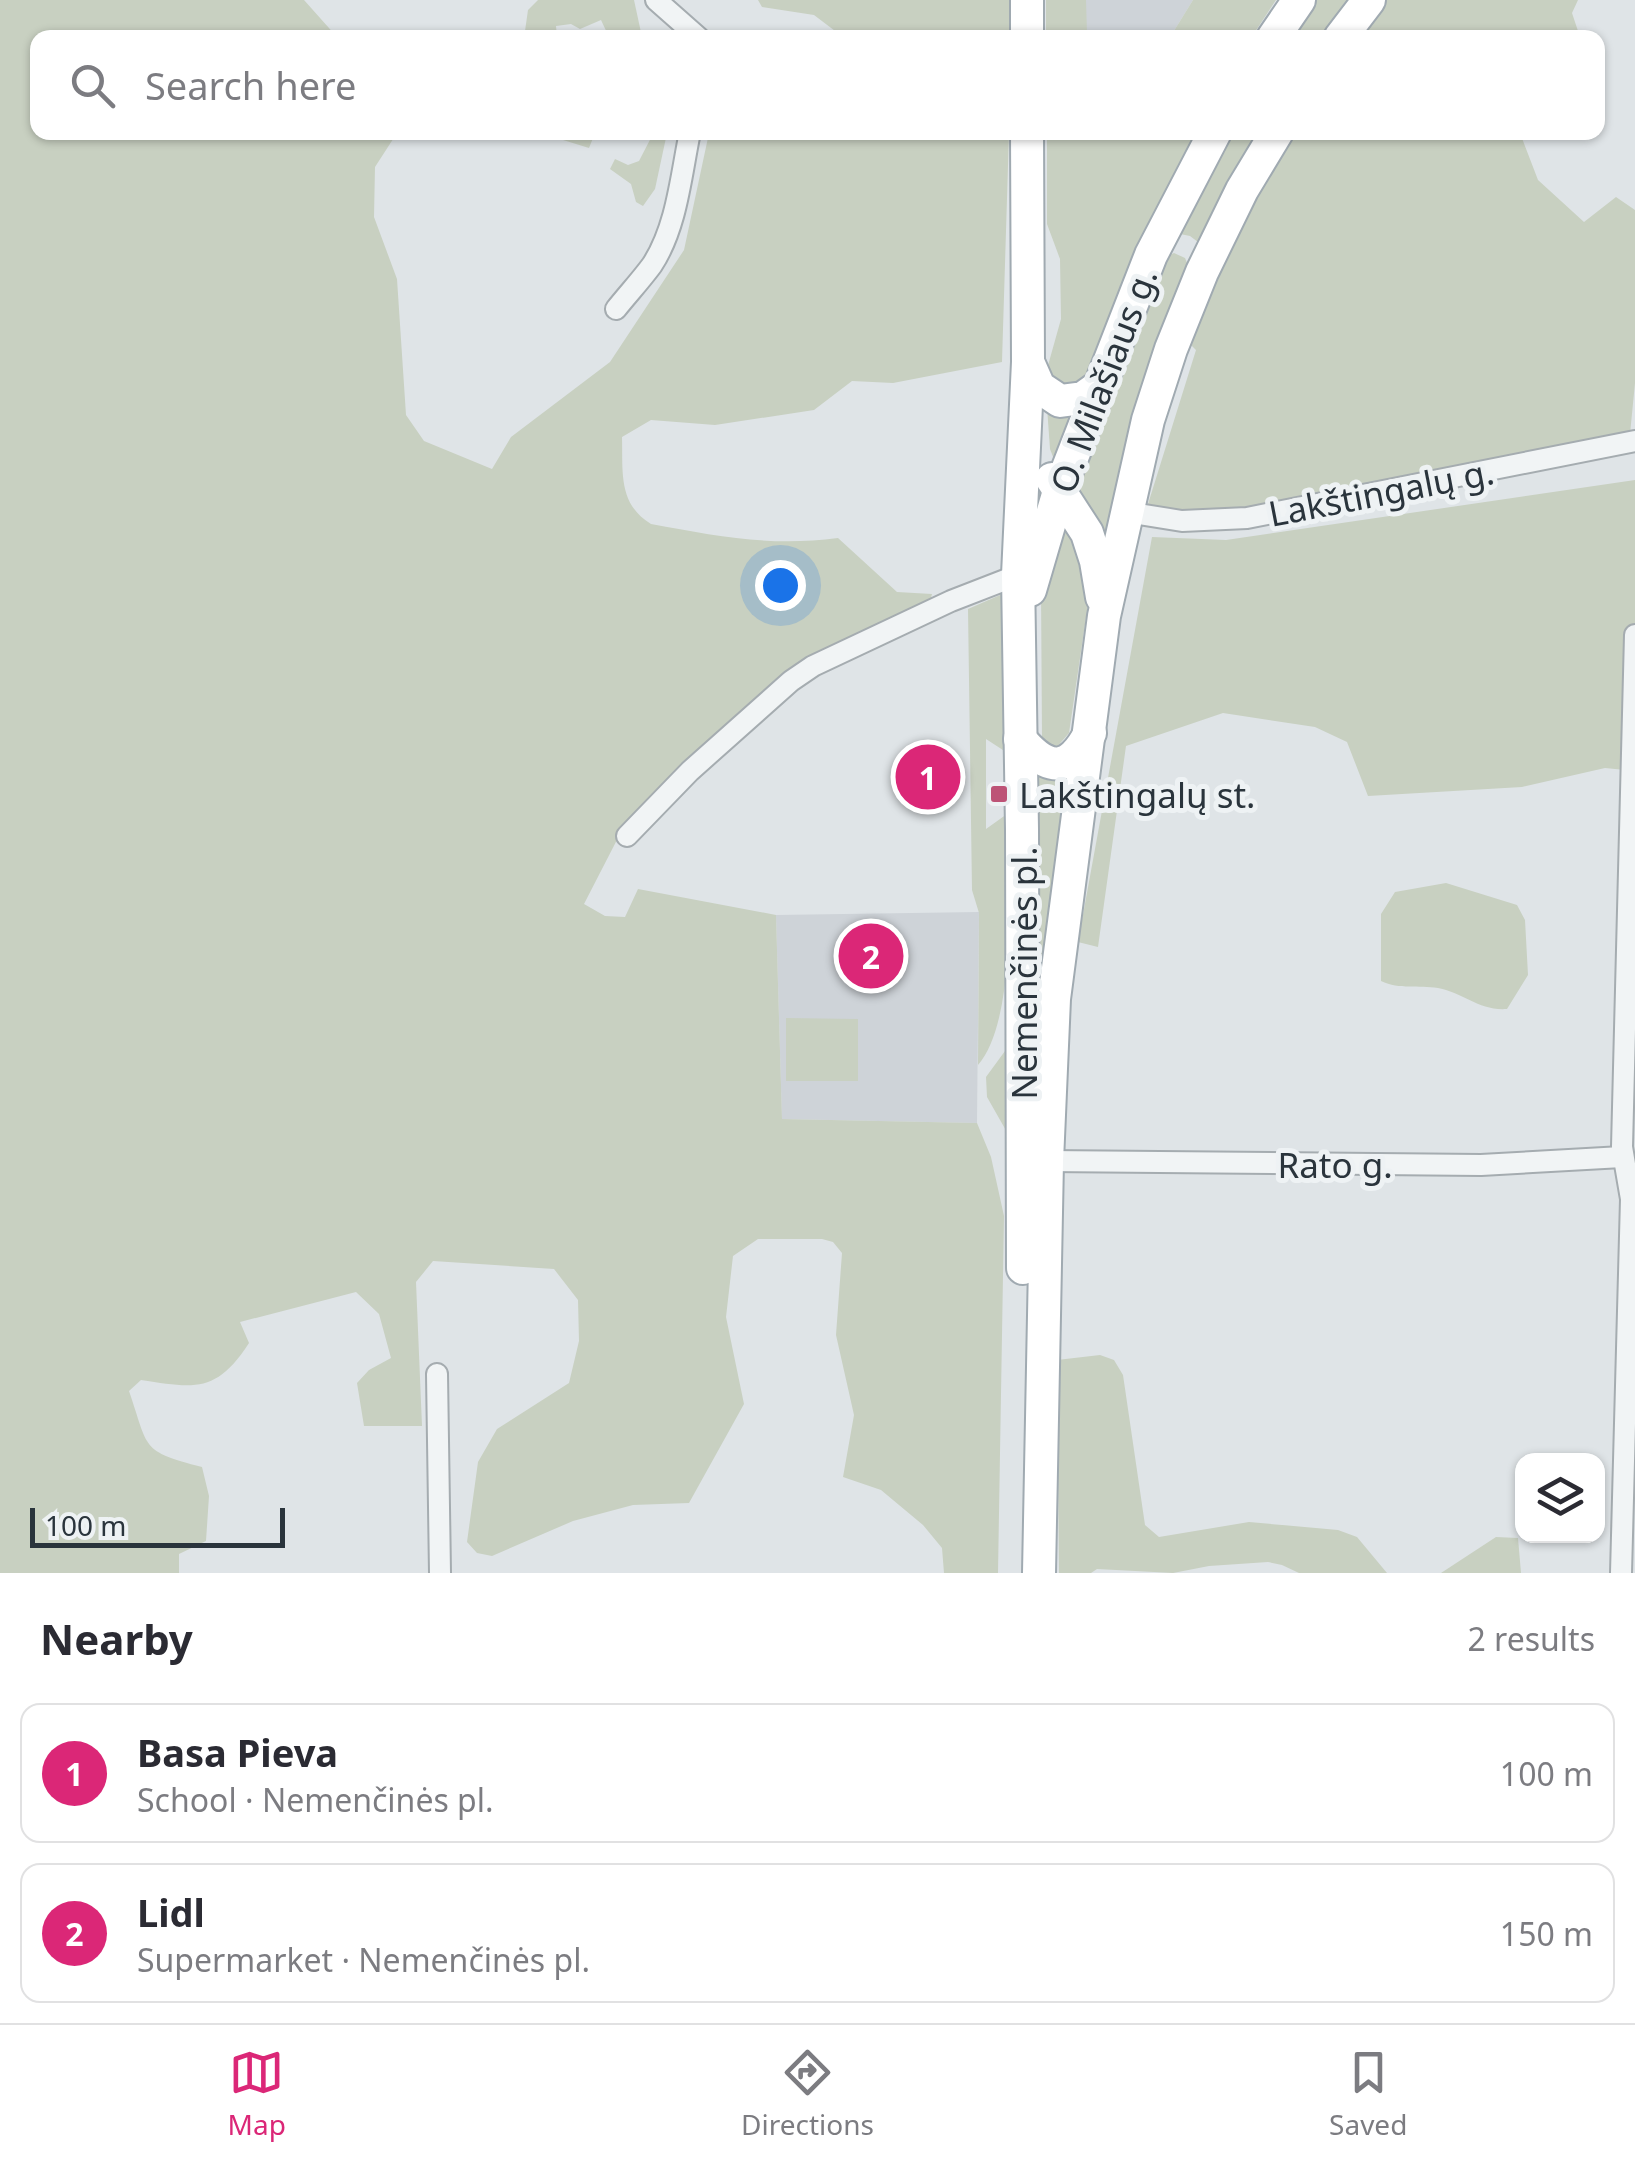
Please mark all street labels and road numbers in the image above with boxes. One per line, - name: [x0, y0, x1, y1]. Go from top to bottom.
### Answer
- street label: O. Milašiaus g.: [1038, 261, 1168, 499]
- street label: Lakštingalų g.: [1264, 447, 1498, 537]
- street label: Nemenčinės pl.: [1000, 846, 1047, 1100]
- street label: Rato g.: [1277, 1141, 1393, 1188]

